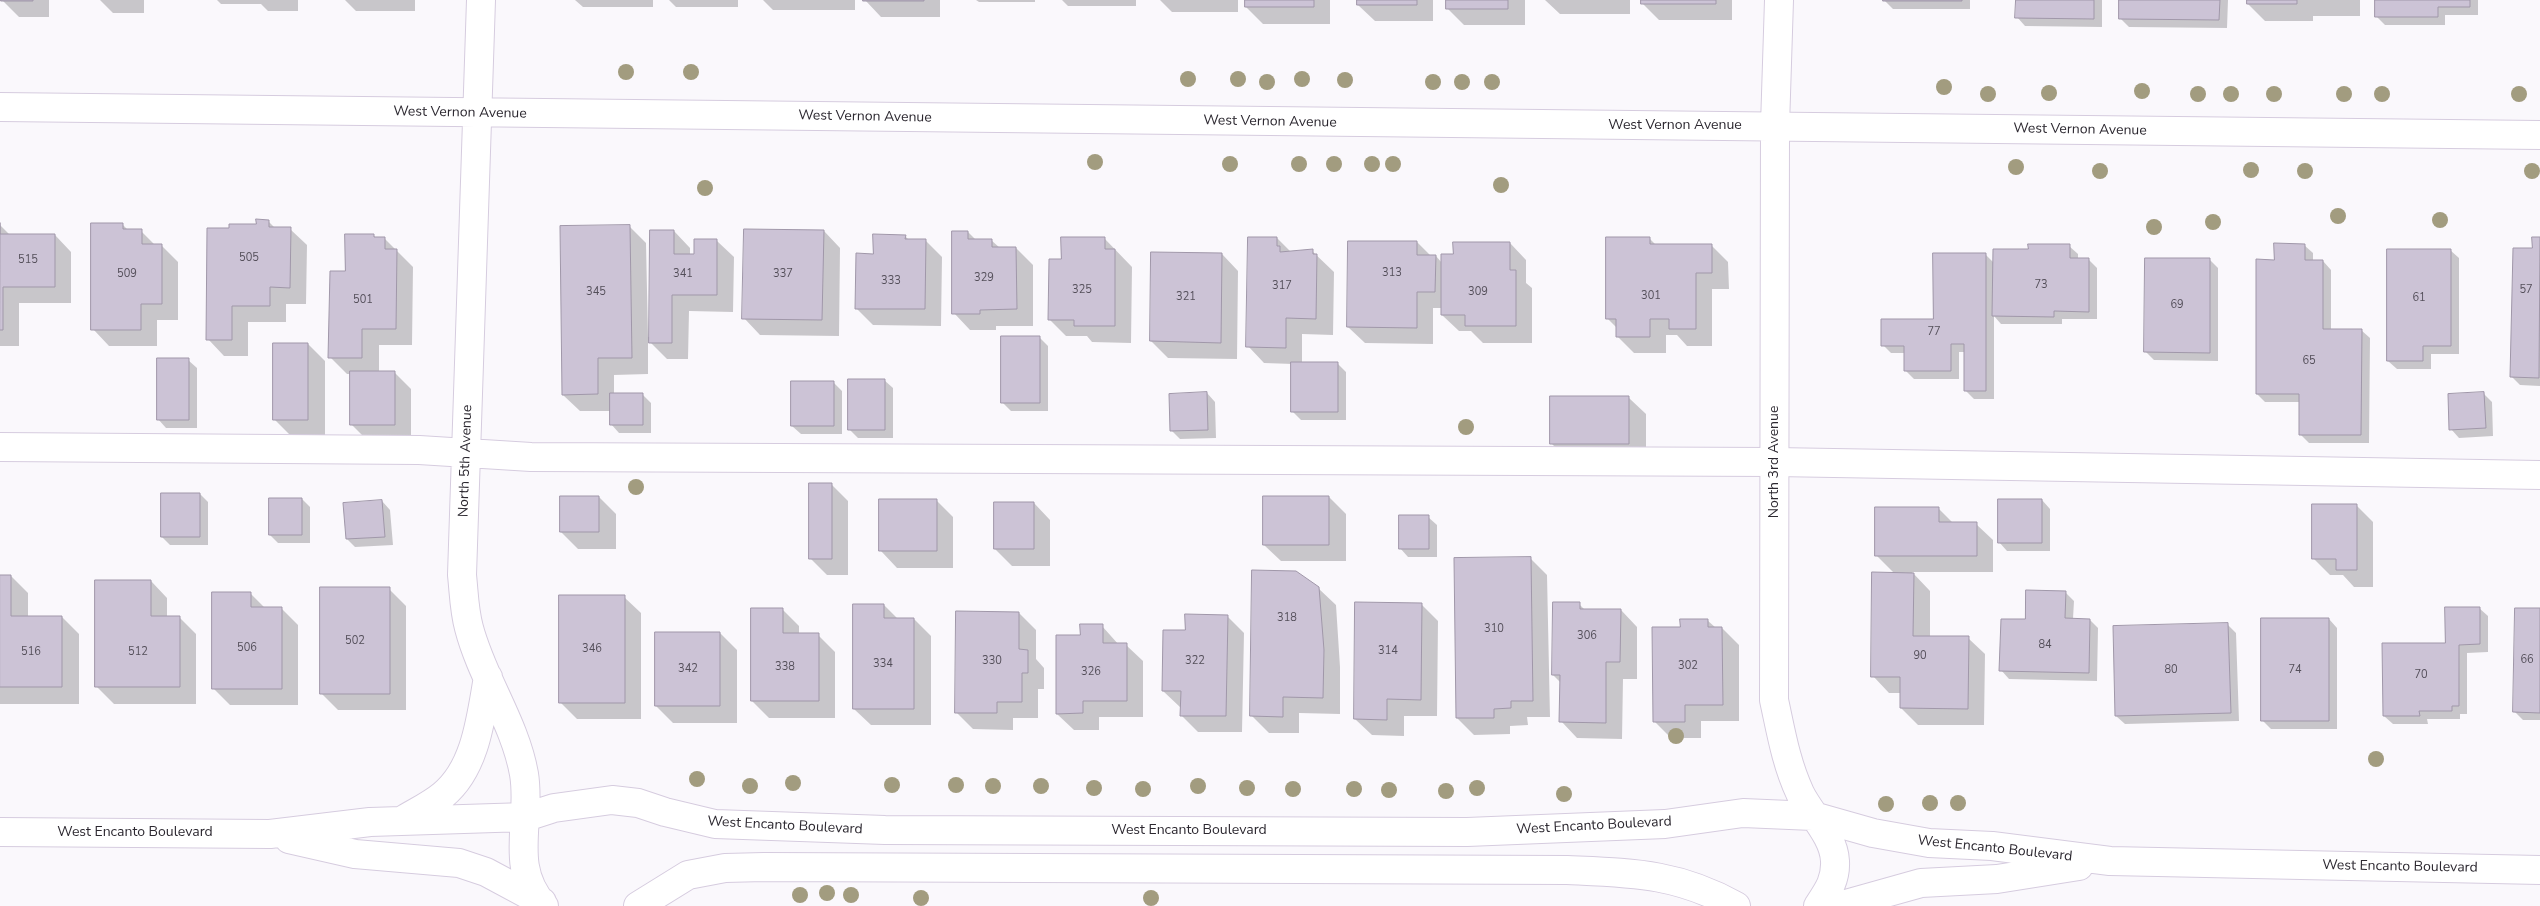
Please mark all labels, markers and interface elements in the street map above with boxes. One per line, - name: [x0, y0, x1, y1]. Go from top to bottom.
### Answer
- street label: West Vernon Avenue: [393, 103, 527, 123]
- street label: West Vernon Avenue: [798, 107, 932, 127]
- street label: West Vernon Avenue: [1203, 112, 1337, 132]
- street label: West Vernon Avenue: [1608, 118, 1742, 134]
- street label: West Vernon Avenue: [2013, 120, 2147, 140]
- house number: 505: [239, 251, 259, 265]
- house number: 515: [18, 253, 38, 267]
- house number: 313: [1382, 266, 1402, 280]
- house number: 509: [117, 267, 137, 281]
- house number: 341: [673, 267, 693, 281]
- house number: 337: [773, 267, 793, 281]
- house number: 329: [974, 271, 994, 285]
- house number: 333: [881, 274, 901, 288]
- house number: 73: [2034, 278, 2048, 292]
- house number: 317: [1272, 279, 1292, 293]
- house number: 325: [1072, 283, 1092, 297]
- house number: 57: [2519, 283, 2533, 297]
- house number: 345: [586, 285, 606, 299]
- house number: 309: [1468, 285, 1488, 299]
- house number: 301: [1641, 289, 1661, 303]
- house number: 321: [1176, 290, 1196, 304]
- house number: 61: [2412, 291, 2426, 305]
- house number: 501: [353, 293, 373, 307]
- house number: 69: [2170, 298, 2184, 312]
- house number: 77: [1927, 325, 1941, 339]
- house number: 65: [2302, 354, 2316, 368]
- street label: North 5th Avenue: [456, 405, 476, 517]
- street label: North 3rd Avenue: [1767, 406, 1783, 518]
- house number: 318: [1277, 611, 1297, 625]
- house number: 310: [1484, 622, 1504, 636]
- house number: 306: [1577, 629, 1597, 643]
- house number: 502: [345, 634, 365, 648]
- house number: 84: [2038, 638, 2052, 652]
- house number: 506: [237, 641, 257, 655]
- house number: 346: [582, 642, 602, 656]
- house number: 314: [1378, 644, 1398, 658]
- house number: 516: [21, 645, 41, 659]
- house number: 512: [128, 645, 148, 659]
- house number: 90: [1913, 649, 1927, 663]
- house number: 66: [2520, 653, 2534, 667]
- house number: 330: [982, 654, 1002, 668]
- house number: 322: [1185, 654, 1205, 668]
- house number: 334: [873, 657, 893, 671]
- house number: 302: [1678, 659, 1698, 673]
- house number: 338: [775, 660, 795, 674]
- house number: 342: [678, 662, 698, 676]
- house number: 80: [2164, 663, 2178, 677]
- house number: 74: [2288, 663, 2302, 677]
- house number: 326: [1081, 665, 1101, 679]
- house number: 70: [2414, 668, 2428, 682]
- street label: West Encanto Boulevard: [707, 814, 863, 838]
- street label: West Encanto Boulevard: [1516, 814, 1672, 838]
- street label: West Encanto Boulevard: [1111, 823, 1267, 839]
- street label: West Encanto Boulevard: [57, 825, 213, 841]
- street label: West Encanto Boulevard: [1917, 833, 2073, 865]
- street label: West Encanto Boulevard: [2322, 857, 2478, 877]

